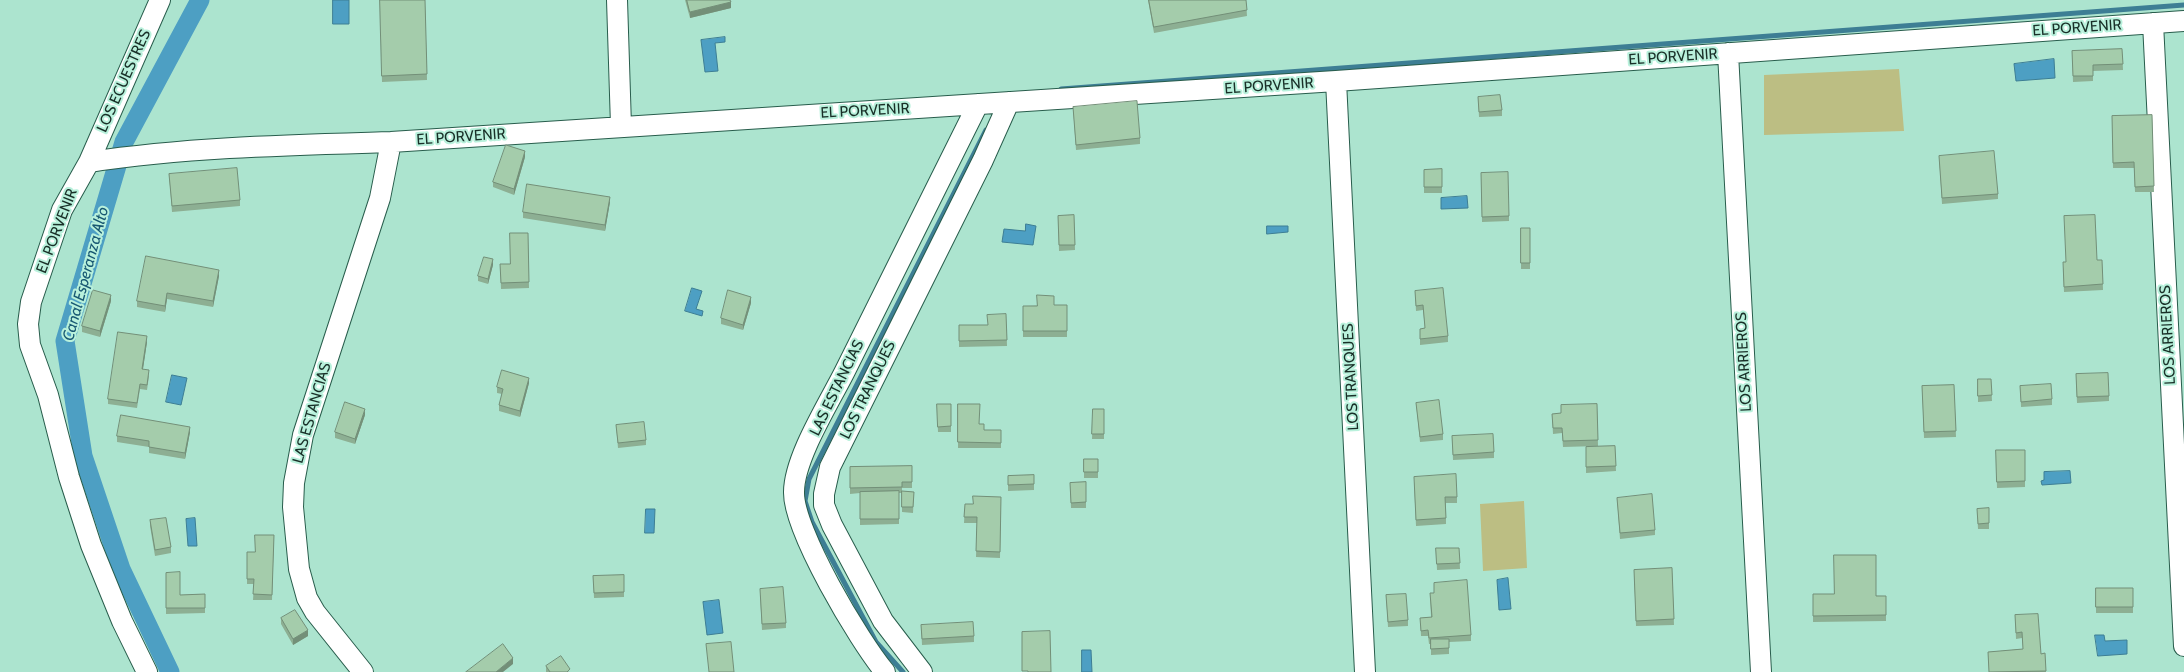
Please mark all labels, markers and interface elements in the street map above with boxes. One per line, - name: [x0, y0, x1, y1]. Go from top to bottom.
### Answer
- street label: EL PORVENIR: [2032, 16, 2122, 40]
- street label: LOS ECUESTRES: [93, 27, 155, 135]
- street label: EL PORVENIR: [1628, 45, 1718, 69]
- street label: EL PORVENIR: [1224, 74, 1314, 98]
- street label: EL PORVENIR: [820, 100, 910, 122]
- street label: EL PORVENIR: [416, 125, 506, 149]
- street label: EL PORVENIR: [33, 186, 81, 276]
- water label: Canal Esperanza Alto: [59, 205, 113, 343]
- street label: LOS ARRIEROS: [2156, 285, 2180, 385]
- street label: LOS ARRIEROS: [1732, 312, 1756, 412]
- street label: LOS TRANQUES: [1339, 323, 1363, 431]
- street label: LAS ESTANCIAS: [806, 337, 868, 439]
- street label: LOS TRANQUES: [836, 338, 900, 442]
- street label: LAS ESTANCIAS: [289, 361, 335, 465]

